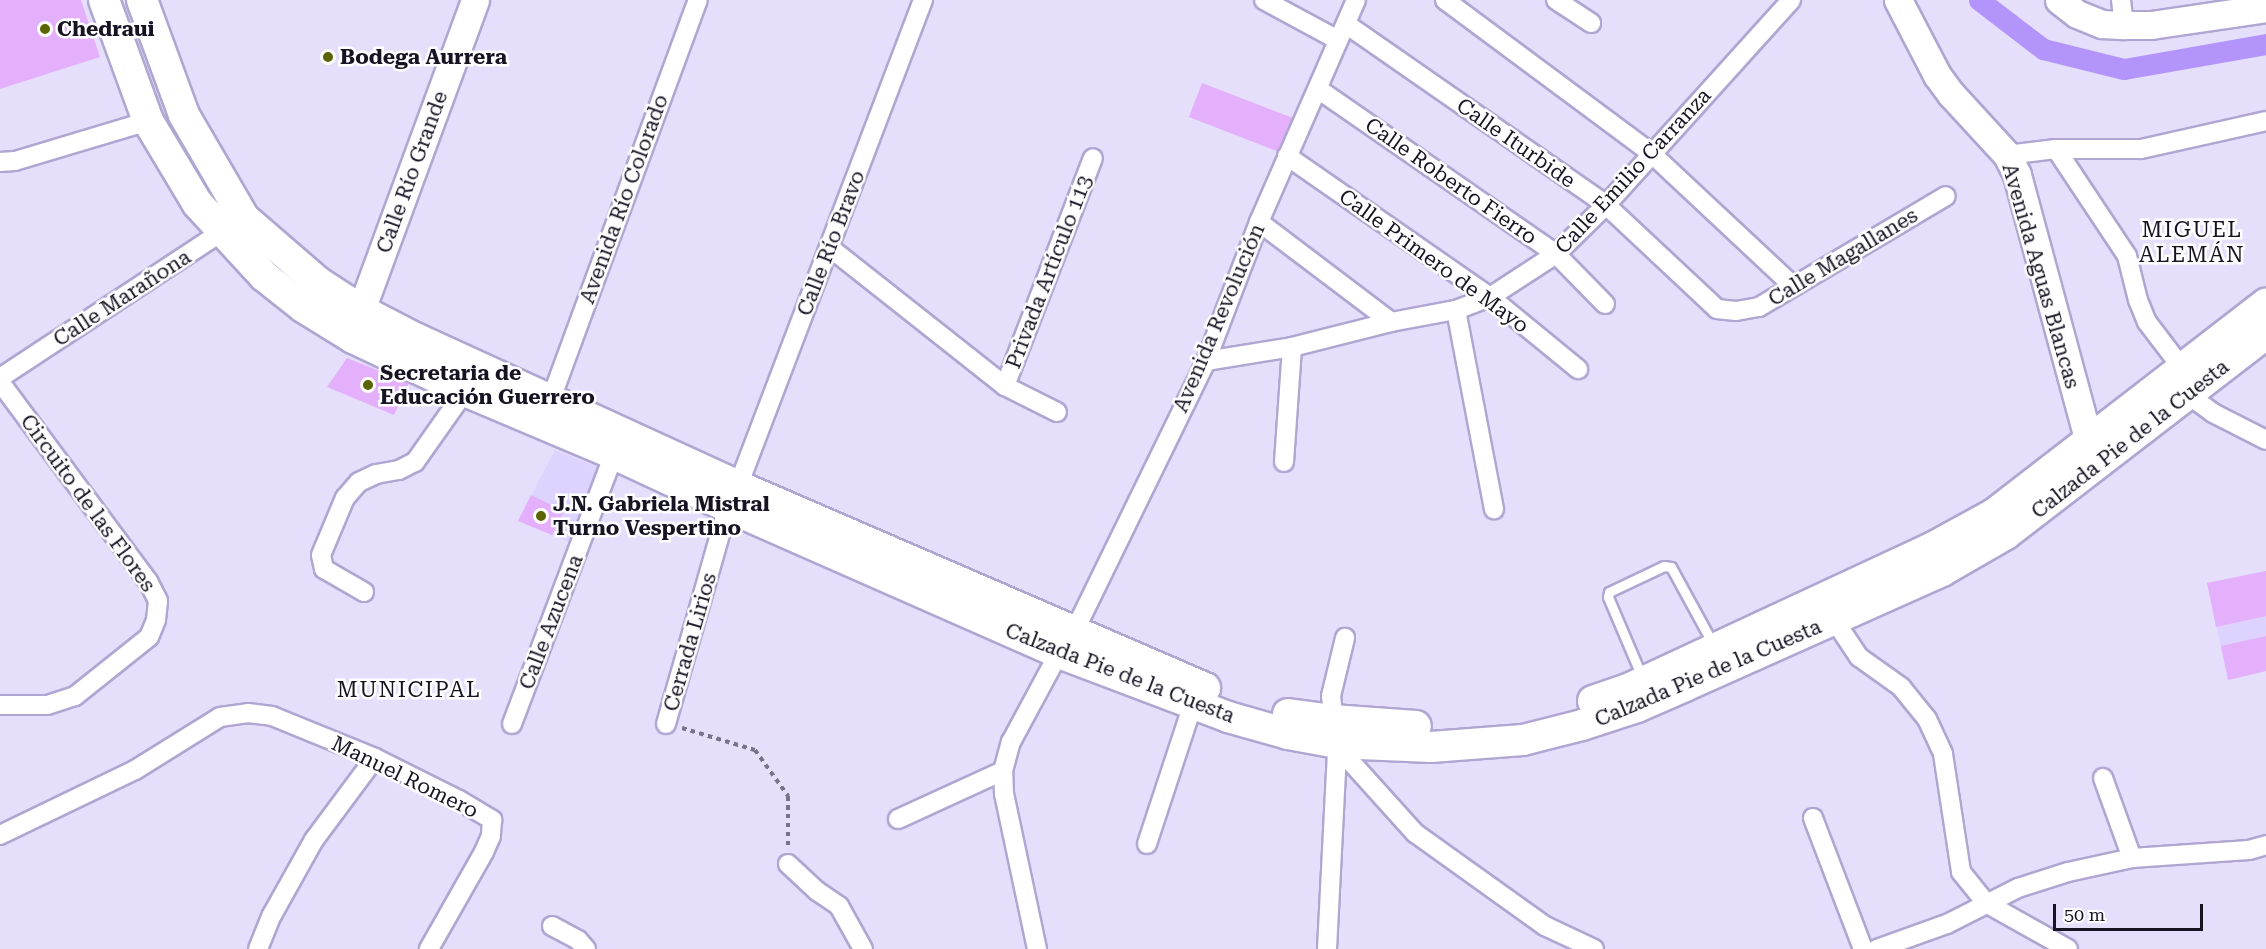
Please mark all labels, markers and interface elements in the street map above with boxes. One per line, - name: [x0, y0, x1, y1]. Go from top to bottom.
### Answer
- place label: Chedraui: [57, 16, 155, 42]
- marker: Chedraui: [38, 22, 52, 36]
- place label: Bodega Aurrera: [340, 44, 507, 70]
- marker: Bodega Aurrera: [321, 50, 335, 64]
- street label: Calle Emilio Carranza: [1550, 83, 1716, 259]
- street label: Calle Río Grande: [371, 88, 453, 256]
- street label: Avenida Río Colorado: [574, 91, 674, 307]
- street label: Calle Iturbide: [1452, 93, 1580, 193]
- street label: Calle Roberto Fierro: [1360, 112, 1542, 250]
- street label: Avenida Aguas Blancas: [1997, 161, 2085, 391]
- street label: Calle Río Bravo: [792, 167, 870, 319]
- street label: Privada Artículo 113: [1001, 172, 1097, 372]
- street label: Calle Primero de Mayo: [1334, 184, 1534, 338]
- street label: Calle Magallanes: [1764, 202, 1922, 312]
- district label: MIGUEL ALEMÁN: [2139, 216, 2245, 268]
- street label: Avenida Revolución: [1168, 220, 1270, 416]
- street label: Calle Marañona: [49, 244, 195, 352]
- street label: Calzada Pie de la Cuesta: [2026, 354, 2234, 524]
- place label: Secretaria de Educación Guerrero: [380, 360, 595, 410]
- marker: Secretaria de Educación Guerrero: [361, 378, 375, 392]
- street label: Circuito de las Flores: [15, 409, 161, 597]
- place label: J.N. Gabriela Mistral Turno Vespertino: [553, 491, 770, 541]
- marker: J.N. Gabriela Mistral Turno Vespertino: [534, 509, 548, 523]
- street label: Calle Azucena: [514, 551, 588, 693]
- street label: Cerrada Lirios: [658, 570, 722, 714]
- street label: Calzada Pie de la Cuesta: [1591, 614, 1825, 732]
- street label: Calzada Pie de la Cuesta: [1002, 618, 1238, 728]
- district label: MUNICIPAL: [337, 677, 481, 703]
- street label: Manuel Romero: [328, 731, 482, 823]
- scale bar: [2056, 892, 2206, 930]
- text: 50 m: [2064, 904, 2105, 925]

